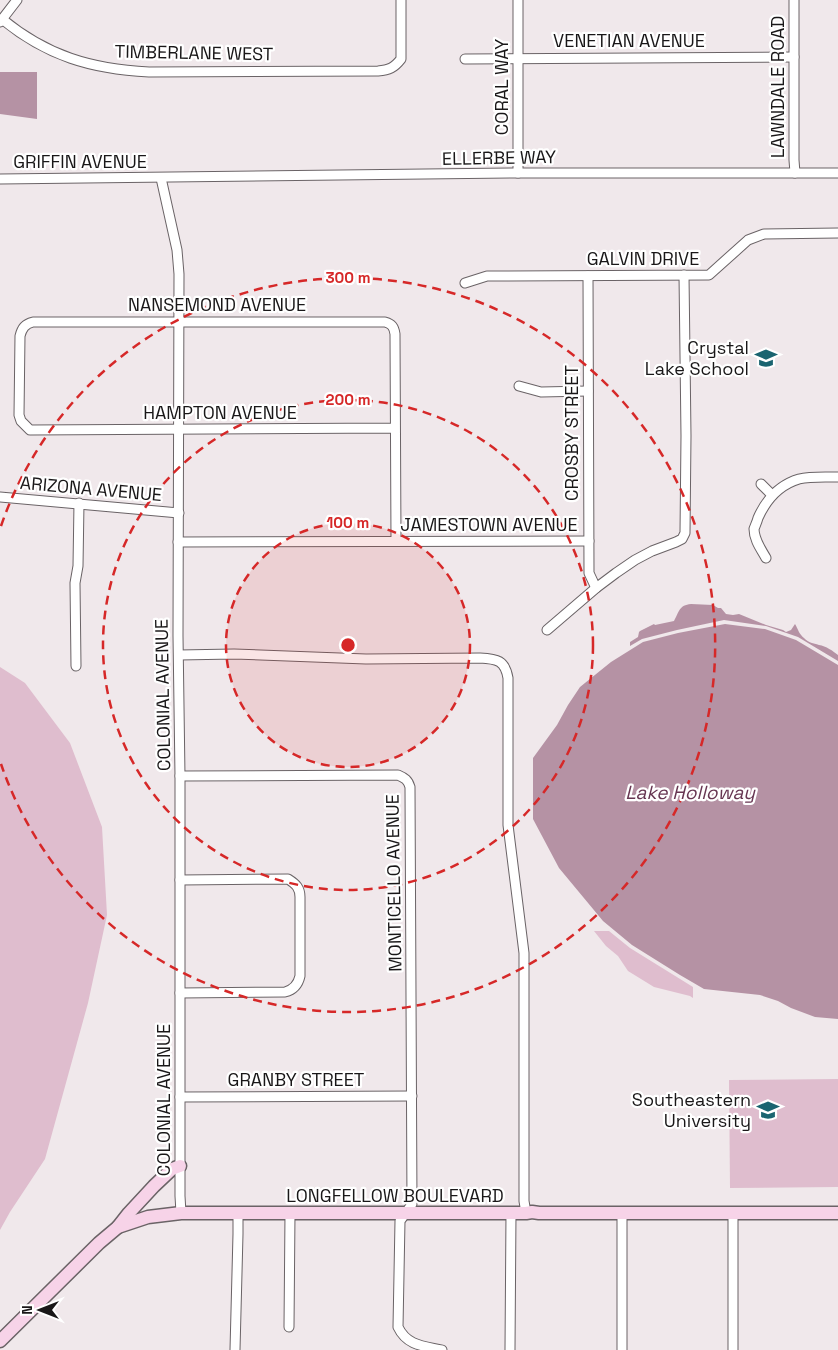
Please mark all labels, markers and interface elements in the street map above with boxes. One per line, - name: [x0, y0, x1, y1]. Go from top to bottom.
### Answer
- street label: LAWNDALE ROAD: [766, 16, 789, 158]
- street label: VENETIAN AVENUE: [553, 29, 705, 52]
- street label: CORAL WAY: [490, 39, 513, 135]
- street label: TIMBERLANE WEST: [114, 40, 274, 65]
- street label: ELLERBE WAY: [442, 145, 556, 170]
- street label: GRIFFIN AVENUE: [13, 150, 147, 173]
- street label: GALVIN DRIVE: [587, 247, 699, 270]
- text: 300 m: [325, 268, 371, 287]
- street label: NANSEMOND AVENUE: [128, 293, 306, 316]
- place label: Crystal Lake School: [645, 336, 749, 380]
- school or university icon: Crystal Lake School: [753, 345, 779, 371]
- street label: CROSBY STREET: [560, 365, 583, 501]
- text: 200 m: [326, 390, 370, 409]
- street label: HAMPTON AVENUE: [143, 401, 297, 424]
- street label: ARIZONA AVENUE: [19, 471, 163, 506]
- text: 100 m: [327, 513, 369, 532]
- street label: JAMESTOWN AVENUE: [400, 513, 578, 536]
- street label: COLONIAL AVENUE: [150, 619, 175, 771]
- centre of rings: [339, 636, 357, 654]
- water label: Lake Holloway: [625, 780, 756, 805]
- street label: MONTICELLO AVENUE: [380, 794, 407, 972]
- street label: COLONIAL AVENUE: [152, 1024, 175, 1176]
- street label: GRANBY STREET: [228, 1068, 365, 1091]
- place label: Southeastern University: [632, 1088, 751, 1132]
- school or university icon: Southeastern University: [755, 1097, 781, 1123]
- street label: LONGFELLOW BOULEVARD: [286, 1184, 504, 1207]
- north arrow: [15, 1285, 65, 1335]
- text: N: [18, 1305, 36, 1315]

